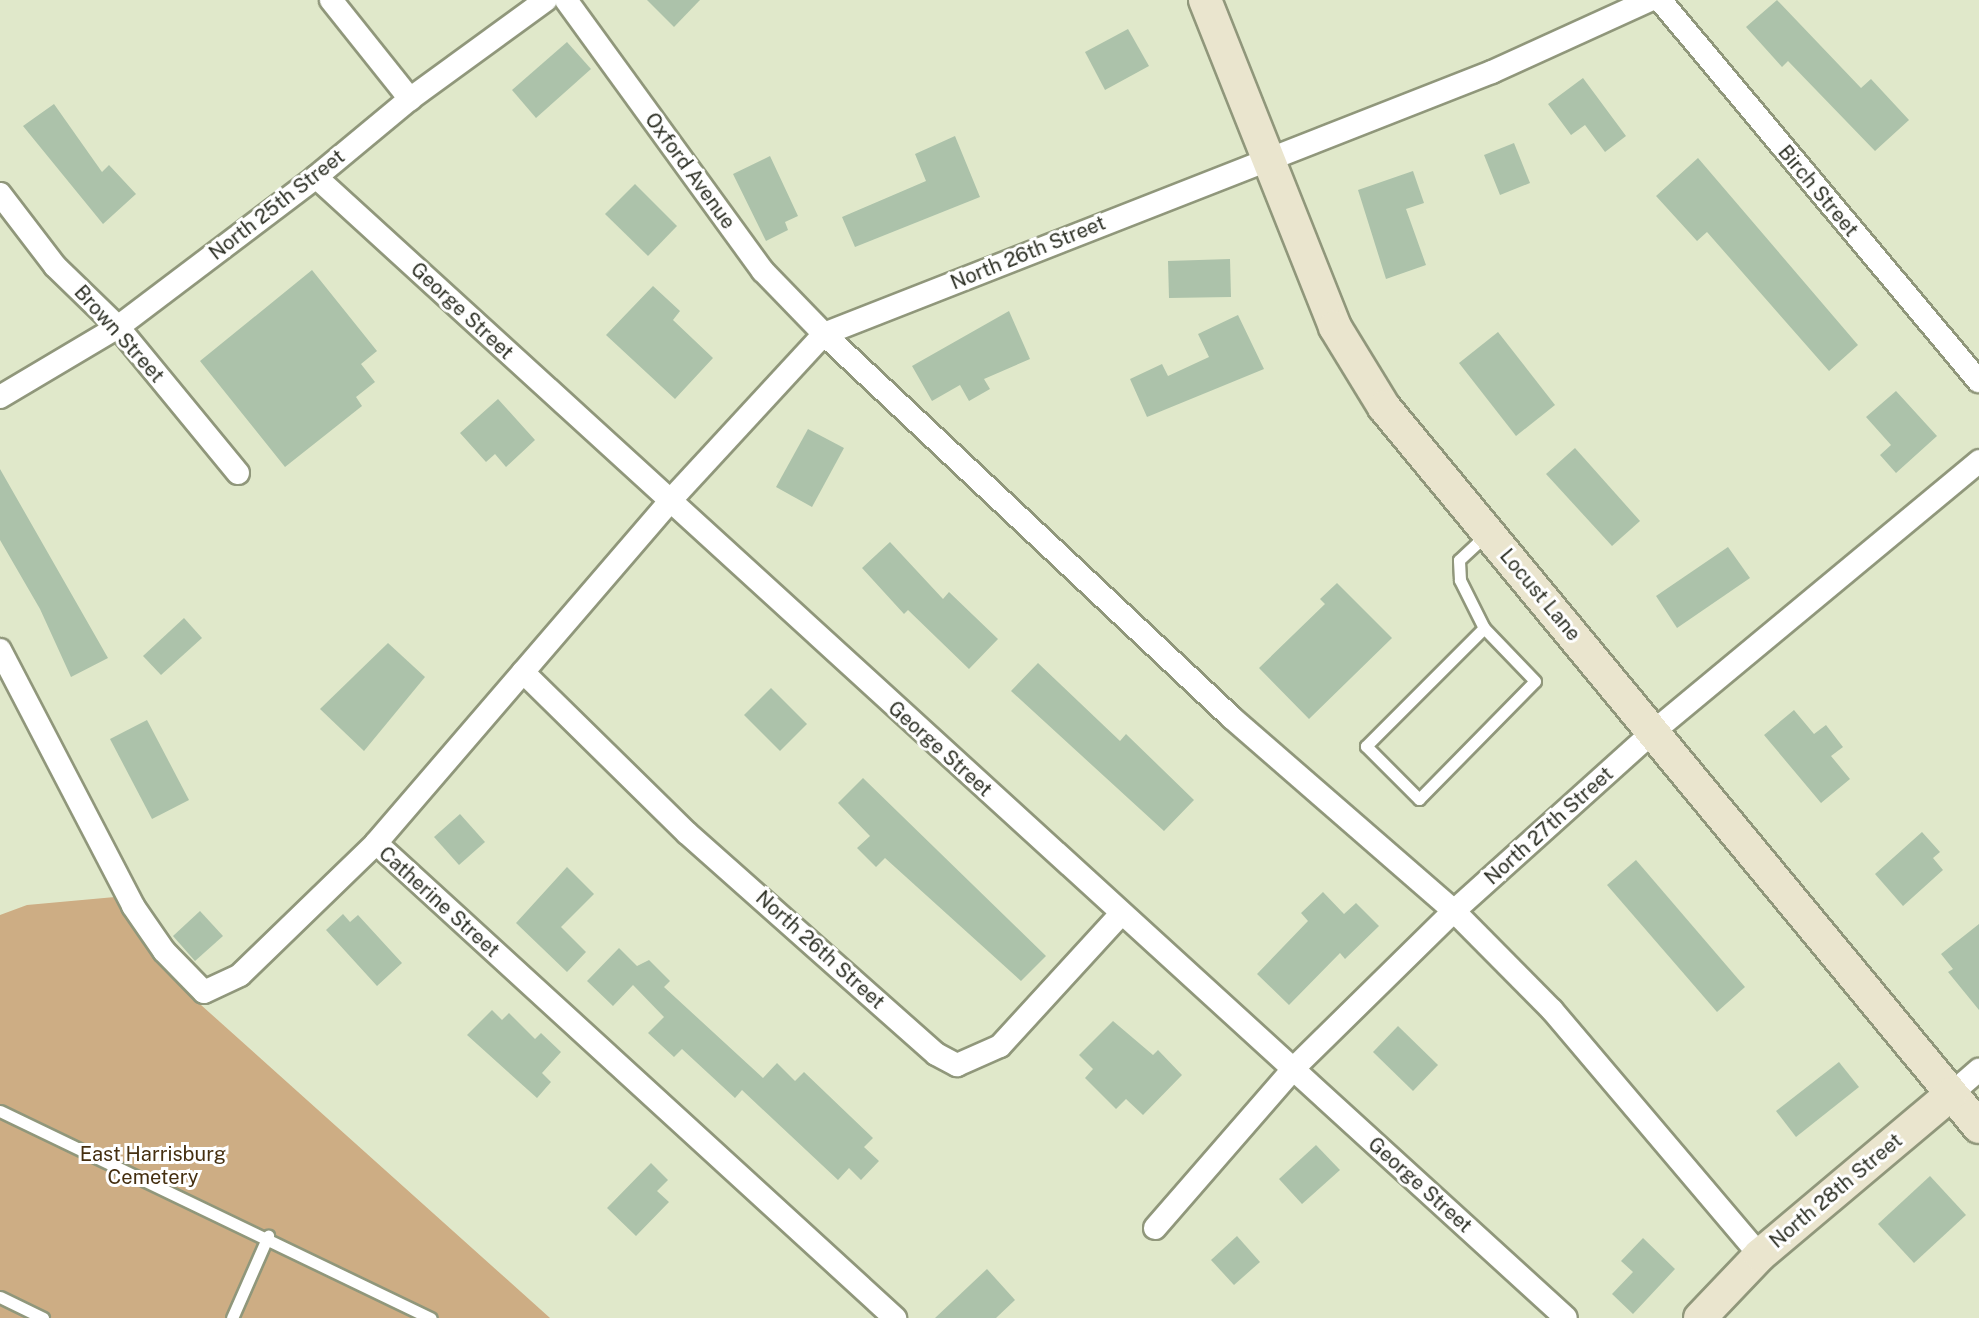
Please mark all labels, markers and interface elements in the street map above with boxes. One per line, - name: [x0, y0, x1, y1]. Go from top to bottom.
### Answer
- street label: Oxford Avenue: [640, 108, 740, 234]
- street label: Birch Street: [1773, 141, 1863, 241]
- street label: North 25th Street: [204, 145, 350, 265]
- street label: North 26th Street: [947, 211, 1109, 295]
- street label: George Street: [406, 257, 518, 365]
- street label: Brown Street: [69, 280, 169, 388]
- street label: Locust Lane: [1495, 544, 1585, 646]
- street label: George Street: [883, 696, 997, 802]
- street label: North 27th Street: [1480, 762, 1618, 890]
- street label: Catherine Street: [374, 842, 504, 962]
- street label: North 26th Street: [751, 886, 889, 1014]
- street label: North 28th Street: [1765, 1129, 1907, 1253]
- street label: George Street: [1363, 1132, 1477, 1238]
- park label: East Harrisburg Cemetery: [80, 1142, 226, 1189]

